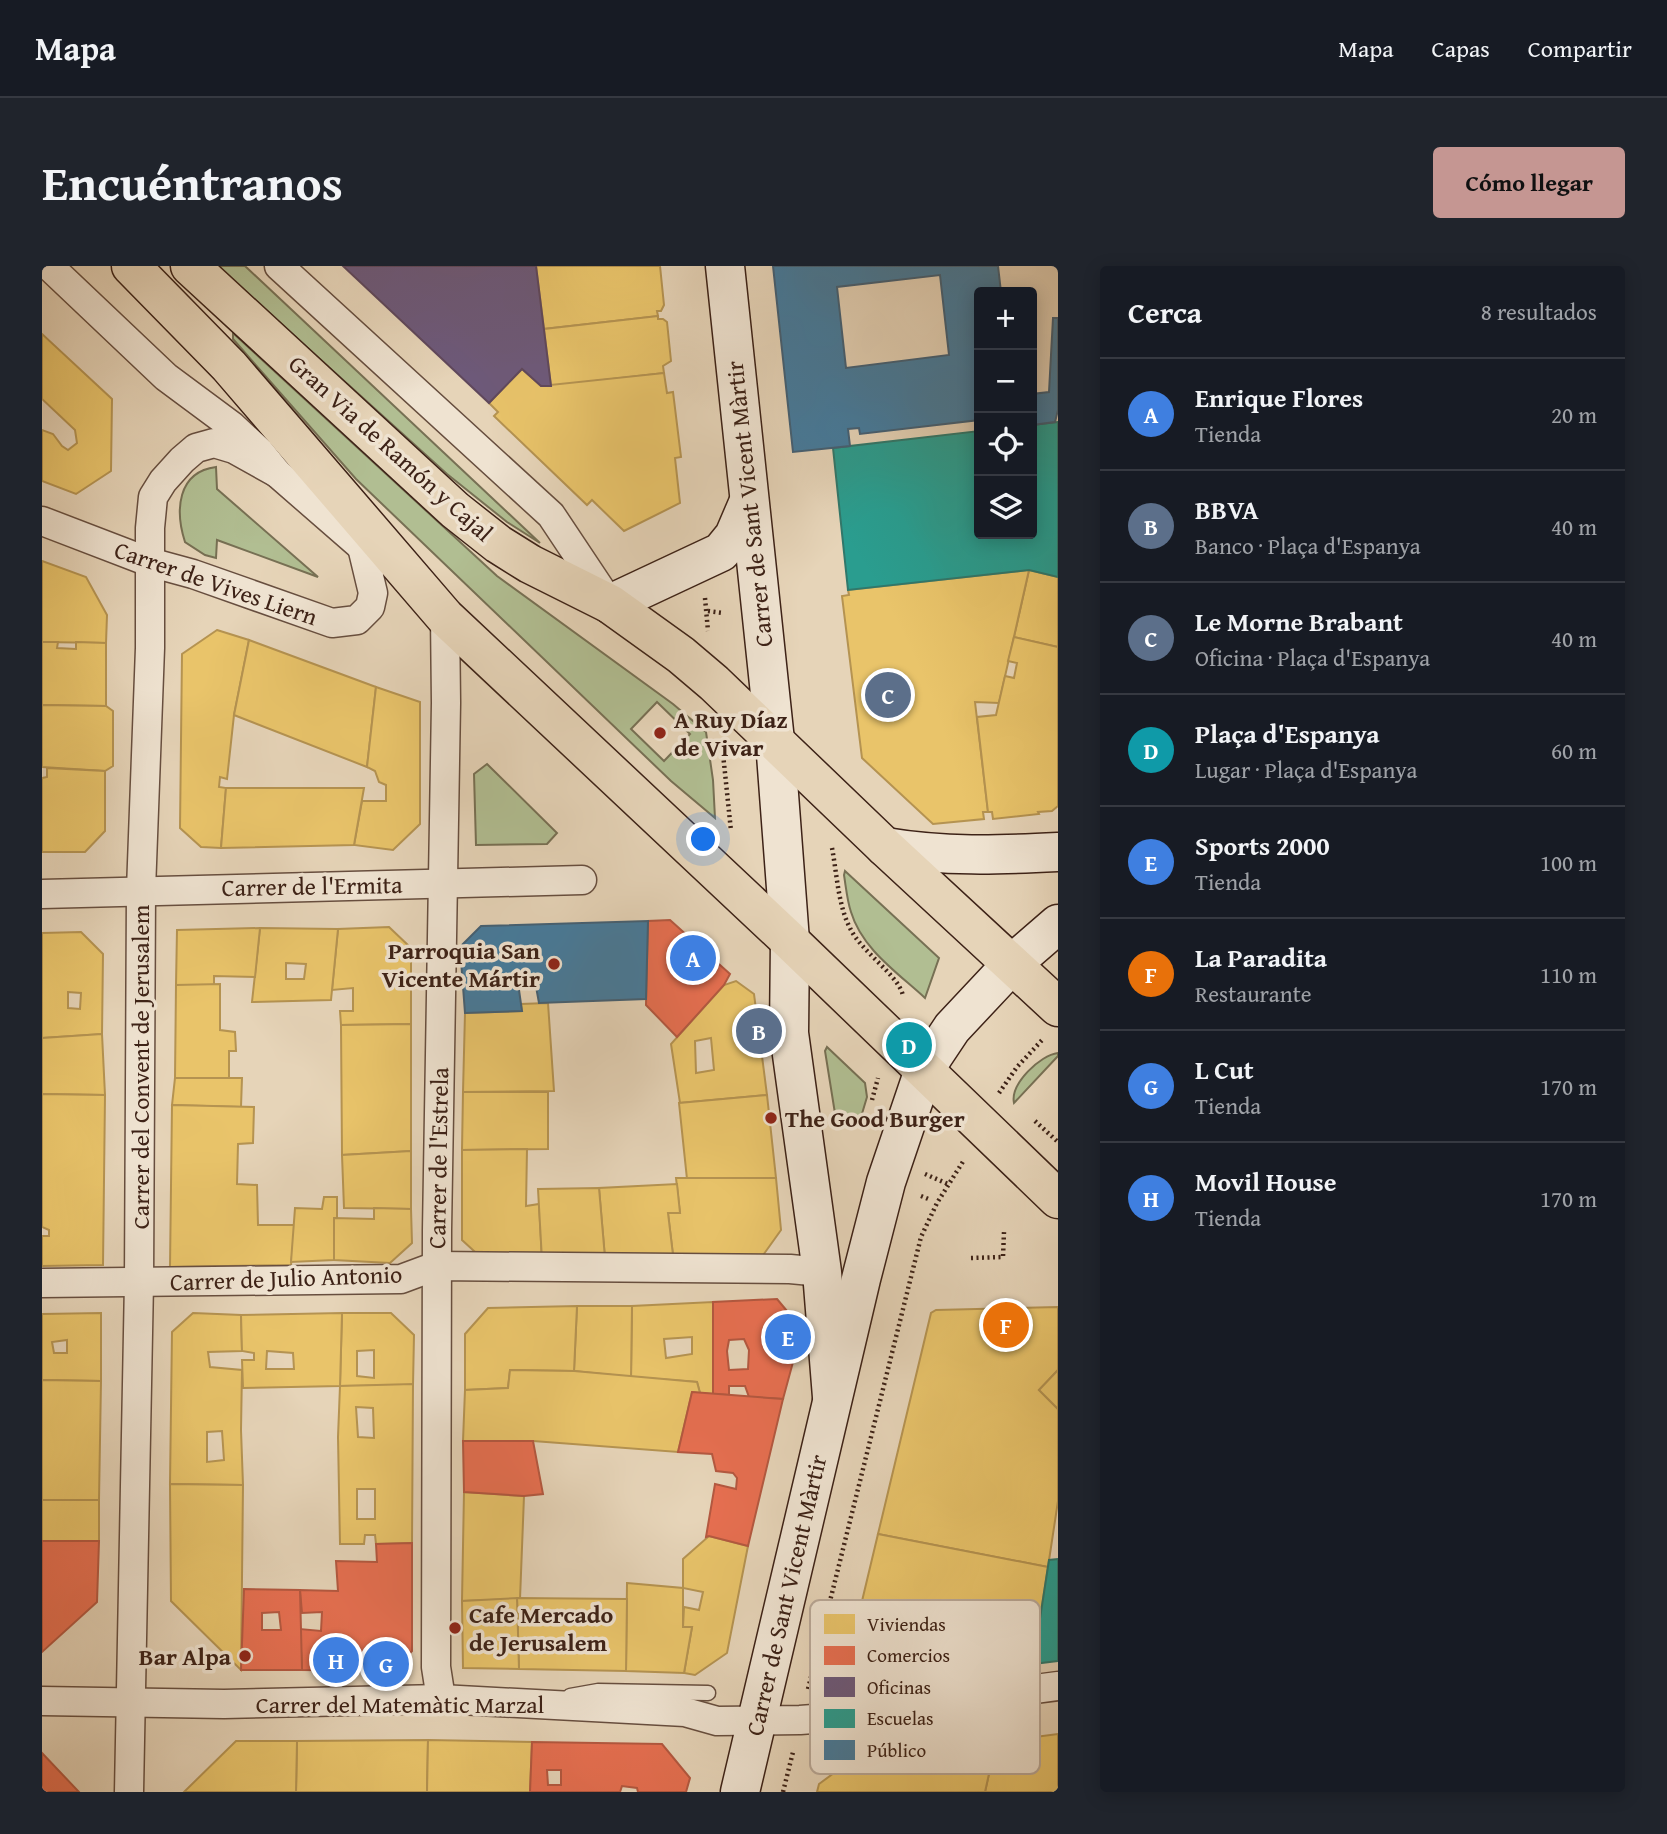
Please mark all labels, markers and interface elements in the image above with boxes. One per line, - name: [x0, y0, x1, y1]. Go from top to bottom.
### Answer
- text: Mapa: [35, 24, 116, 72]
- text: Mapa: [1338, 31, 1394, 66]
- text: Capas: [1432, 31, 1490, 66]
- text: Compartir: [1528, 31, 1632, 66]
- text: Encuéntranos: [42, 146, 343, 218]
- button: Cómo llegar: [1433, 147, 1625, 218]
- map controls: [974, 287, 1037, 539]
- button: +: [974, 287, 1037, 350]
- text: Cerca: [1128, 290, 1202, 334]
- text: 8 resultados: [1481, 295, 1597, 328]
- street label: Gran Via de Ramón y Cajal: [281, 347, 501, 550]
- button: −: [974, 350, 1037, 413]
- street label: Carrer de Sant Vicent Màrtir: [717, 359, 781, 649]
- text: Enrique Flores: [1195, 378, 1363, 417]
- text: A: [1144, 398, 1158, 431]
- text: 20 m: [1551, 398, 1597, 431]
- button: locate: [974, 413, 1037, 476]
- text: Tienda: [1195, 417, 1261, 450]
- button: layers: [974, 476, 1037, 539]
- text: BBVA: [1195, 490, 1259, 529]
- text: B: [1144, 510, 1158, 543]
- text: 40 m: [1551, 510, 1597, 543]
- text: Banco · Plaça d'Espanya: [1195, 529, 1421, 562]
- street label: Carrer de Vives Liern: [110, 532, 323, 634]
- text: Le Morne Brabant: [1195, 602, 1403, 641]
- text: C: [1144, 622, 1158, 655]
- text: 40 m: [1551, 622, 1597, 655]
- text: Oficina · Plaça d'Espanya: [1195, 641, 1430, 674]
- pin: C: [865, 669, 911, 721]
- place label: A Ruy Díaz de Vivar: [674, 702, 788, 765]
- text: Plaça d'Espanya: [1195, 714, 1380, 753]
- marker: A Ruy Díaz de Vivar: [652, 725, 668, 741]
- text: D: [1144, 734, 1158, 767]
- text: 60 m: [1551, 734, 1597, 767]
- text: Lugar · Plaça d'Espanya: [1195, 753, 1417, 786]
- your location: [686, 822, 720, 856]
- text: Sports 2000: [1195, 826, 1330, 865]
- text: E: [1145, 846, 1157, 879]
- text: 100 m: [1540, 846, 1597, 879]
- text: Tienda: [1195, 865, 1261, 898]
- street label: Carrer de l'Ermita: [221, 867, 403, 905]
- street label: Carrer del Convent de Jerusalem: [123, 904, 158, 1229]
- pin: A: [670, 932, 716, 984]
- place label: Parroquia San Vicente Mártir: [382, 933, 540, 996]
- text: La Paradita: [1195, 938, 1327, 977]
- marker: Parroquia San Vicente Mártir: [546, 956, 562, 972]
- text: F: [1145, 958, 1157, 991]
- text: 110 m: [1540, 958, 1597, 991]
- text: Restaurante: [1195, 977, 1312, 1010]
- pin: B: [736, 1005, 782, 1057]
- pin: D: [886, 1019, 932, 1071]
- text: L Cut: [1195, 1050, 1254, 1089]
- street label: Carrer de l'Estrela: [419, 1066, 457, 1249]
- text: G: [1144, 1070, 1158, 1103]
- text: 170 m: [1540, 1070, 1597, 1103]
- text: Tienda: [1195, 1089, 1261, 1122]
- place label: The Good Burger: [785, 1101, 965, 1136]
- marker: The Good Burger: [763, 1110, 779, 1126]
- text: Movil House: [1195, 1162, 1337, 1201]
- text: H: [1143, 1182, 1159, 1215]
- text: 170 m: [1540, 1182, 1597, 1215]
- text: Tienda: [1195, 1201, 1261, 1234]
- street label: Carrer de Julio Antonio: [169, 1256, 403, 1300]
- pin: F: [983, 1299, 1029, 1351]
- pin: E: [765, 1311, 811, 1363]
- street label: Carrer de Sant Vicent Màrtir: [737, 1451, 835, 1739]
- place label: Cafe Mercado de Jerusalem: [469, 1597, 614, 1660]
- legend: [810, 1600, 1040, 1774]
- text: Viviendas: [867, 1610, 946, 1638]
- marker: Cafe Mercado de Jerusalem: [447, 1620, 463, 1636]
- pin: H: [313, 1634, 359, 1686]
- pin: G: [363, 1638, 409, 1690]
- place label: Bar Alpa: [139, 1639, 232, 1674]
- text: Comercios: [867, 1641, 950, 1669]
- marker: Bar Alpa: [237, 1648, 253, 1664]
- text: Oficinas: [867, 1673, 931, 1701]
- street label: Carrer del Matemàtic Marzal: [256, 1687, 545, 1722]
- text: Escuelas: [867, 1704, 934, 1732]
- text: Público: [867, 1736, 926, 1764]

